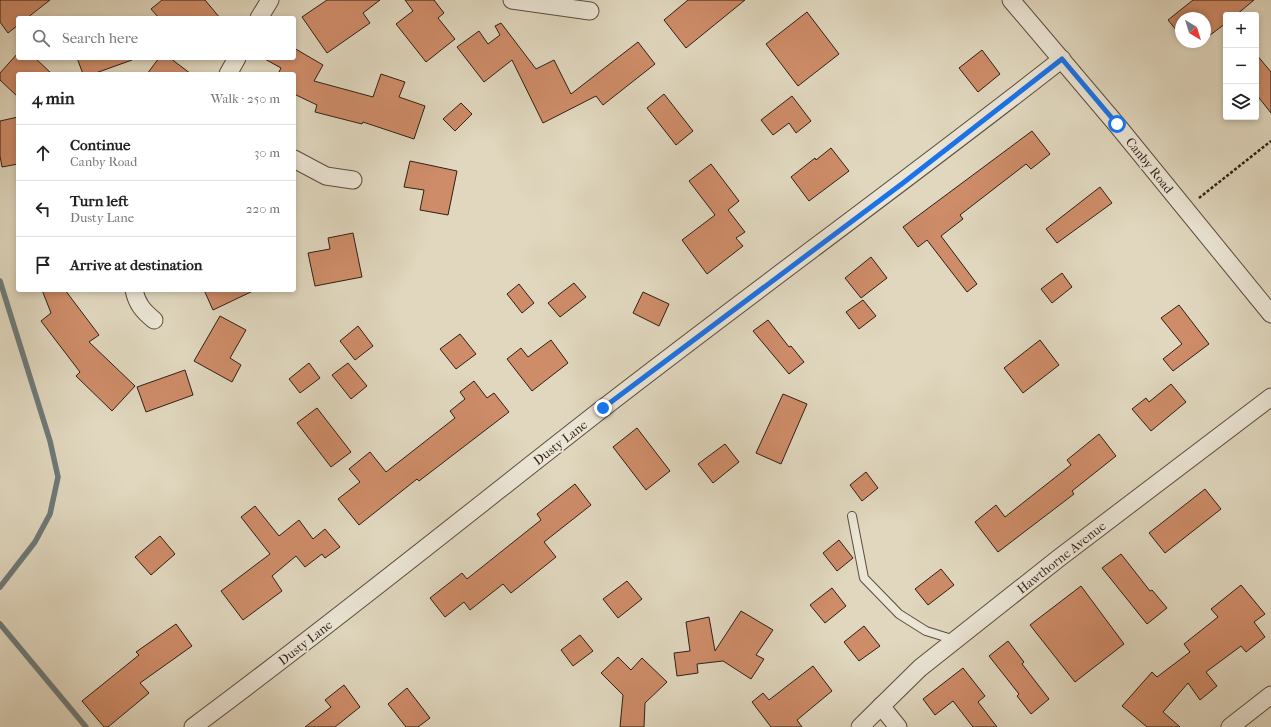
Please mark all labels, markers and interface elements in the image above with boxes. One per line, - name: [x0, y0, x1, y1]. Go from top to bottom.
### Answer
- north arrow: [1175, 12, 1211, 48]
- map controls: [1223, 12, 1259, 120]
- button: +: [1223, 12, 1259, 48]
- search box: [16, 16, 296, 60]
- icon: search: [30, 27, 52, 49]
- text: Search here: [62, 29, 138, 47]
- button: −: [1223, 48, 1259, 84]
- button: layers: [1223, 84, 1259, 120]
- text: 4 min: [32, 88, 75, 108]
- text: Walk · 250 m: [211, 91, 280, 106]
- route start: [1108, 115, 1126, 133]
- street label: Canby Road: [1123, 134, 1177, 197]
- text: Continue: [70, 136, 130, 154]
- icon: ahead: [32, 142, 54, 164]
- text: 30 m: [254, 145, 280, 160]
- text: Canby Road: [70, 154, 137, 169]
- text: Turn left: [70, 192, 128, 210]
- icon: left: [32, 198, 54, 220]
- text: 220 m: [246, 201, 280, 216]
- text: Dusty Lane: [70, 210, 134, 225]
- icon: arrive: [32, 254, 54, 276]
- text: Arrive at destination: [70, 256, 202, 274]
- route end: [594, 399, 612, 417]
- street label: Dusty Lane: [530, 416, 591, 468]
- street label: Hawthorne Avenue: [1014, 518, 1109, 597]
- street label: Dusty Lane: [275, 616, 336, 668]

